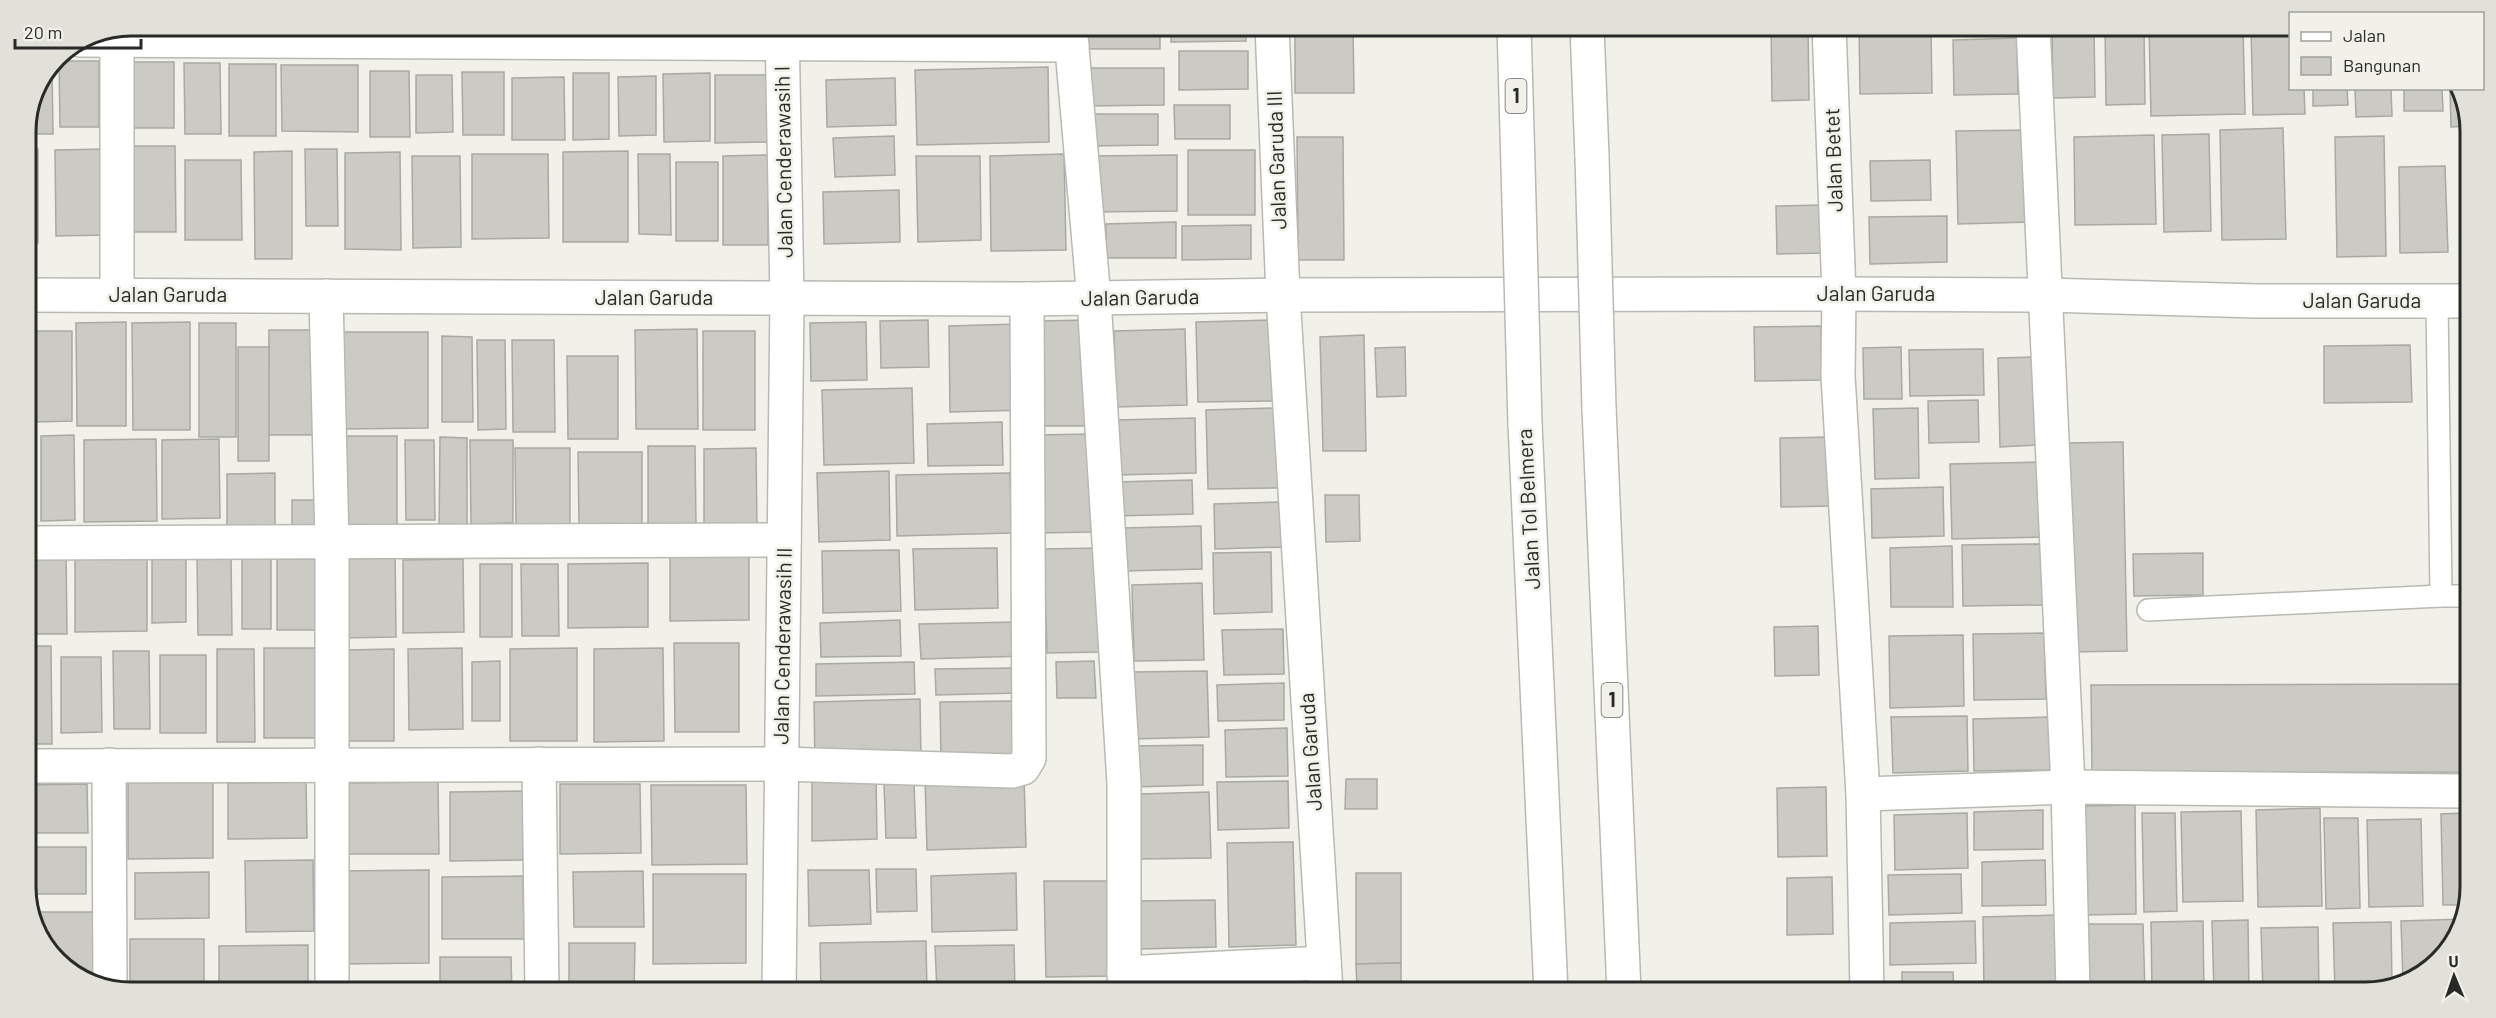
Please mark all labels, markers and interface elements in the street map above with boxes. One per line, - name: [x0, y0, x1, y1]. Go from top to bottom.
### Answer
- scale bar: [15, 12, 141, 50]
- legend: [2289, 12, 2484, 90]
- text: 20 m: [24, 21, 62, 43]
- text: Jalan: [2343, 24, 2386, 46]
- text: Bangunan: [2343, 54, 2421, 76]
- street label: Jalan Cenderawasih I: [768, 66, 797, 258]
- road number: 1: [1506, 79, 1526, 113]
- street label: Jalan Garuda III: [1261, 90, 1290, 230]
- street label: Jalan Betet: [1818, 108, 1847, 213]
- street label: Jalan Garuda: [1817, 280, 1935, 305]
- street label: Jalan Garuda: [109, 281, 227, 306]
- street label: Jalan Garuda: [1081, 283, 1199, 310]
- street label: Jalan Garuda: [595, 284, 713, 309]
- street label: Jalan Garuda: [2303, 287, 2421, 312]
- street label: Jalan Tol Belmera: [1511, 428, 1544, 590]
- street label: Jalan Cenderawasih II: [767, 547, 796, 745]
- road number: 1: [1602, 683, 1622, 717]
- street label: Jalan Garuda: [1293, 692, 1326, 812]
- north arrow: [2424, 946, 2484, 1006]
- text: U: [2448, 951, 2459, 970]

